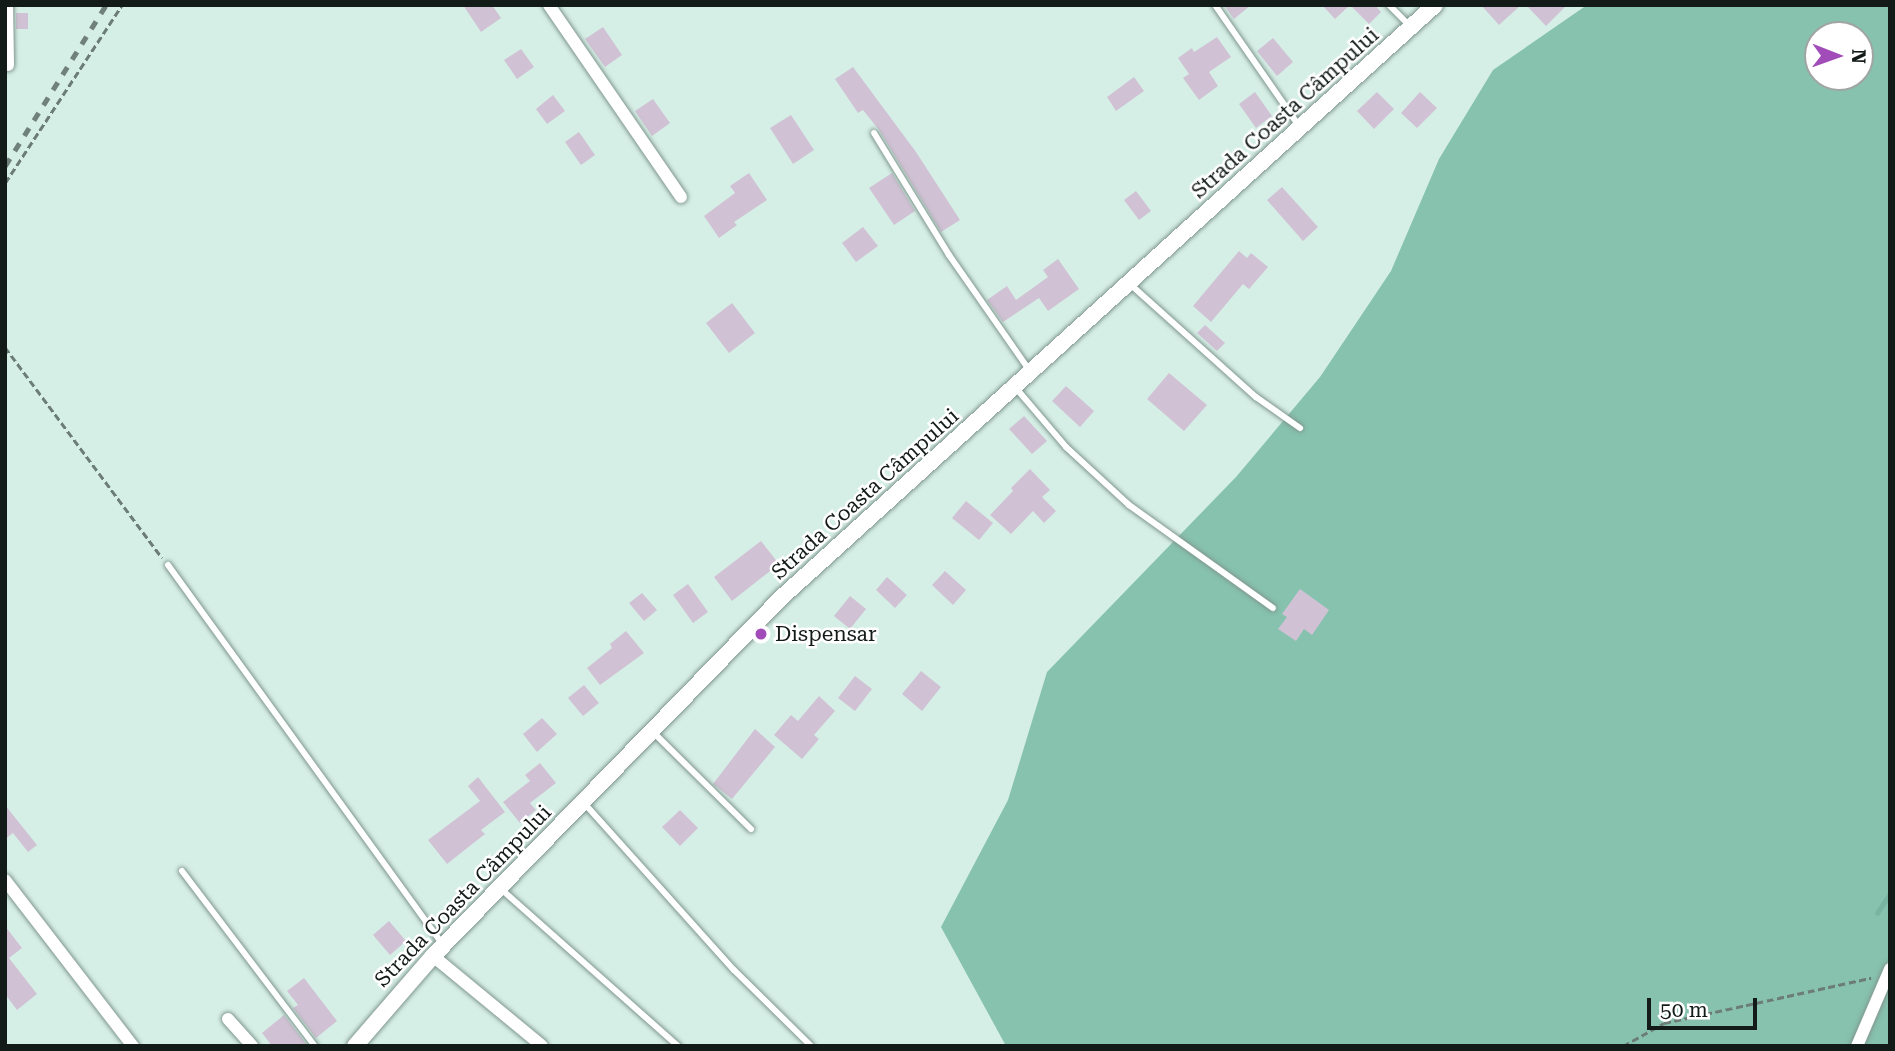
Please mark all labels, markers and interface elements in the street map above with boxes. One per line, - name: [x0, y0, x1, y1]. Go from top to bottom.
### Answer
- north arrow: [1804, 21, 1874, 91]
- street label: Strada Coasta Câmpului: [1186, 22, 1384, 204]
- text: N: [1847, 49, 1870, 64]
- street label: Strada Coasta Câmpului: [766, 403, 964, 585]
- place label: Dispensar: [775, 621, 877, 647]
- marker: Dispensar: [753, 626, 769, 642]
- street label: Strada Coasta Câmpului: [370, 800, 556, 992]
- scale bar: [1650, 984, 1760, 1028]
- text: 50 m: [1660, 998, 1708, 1022]

